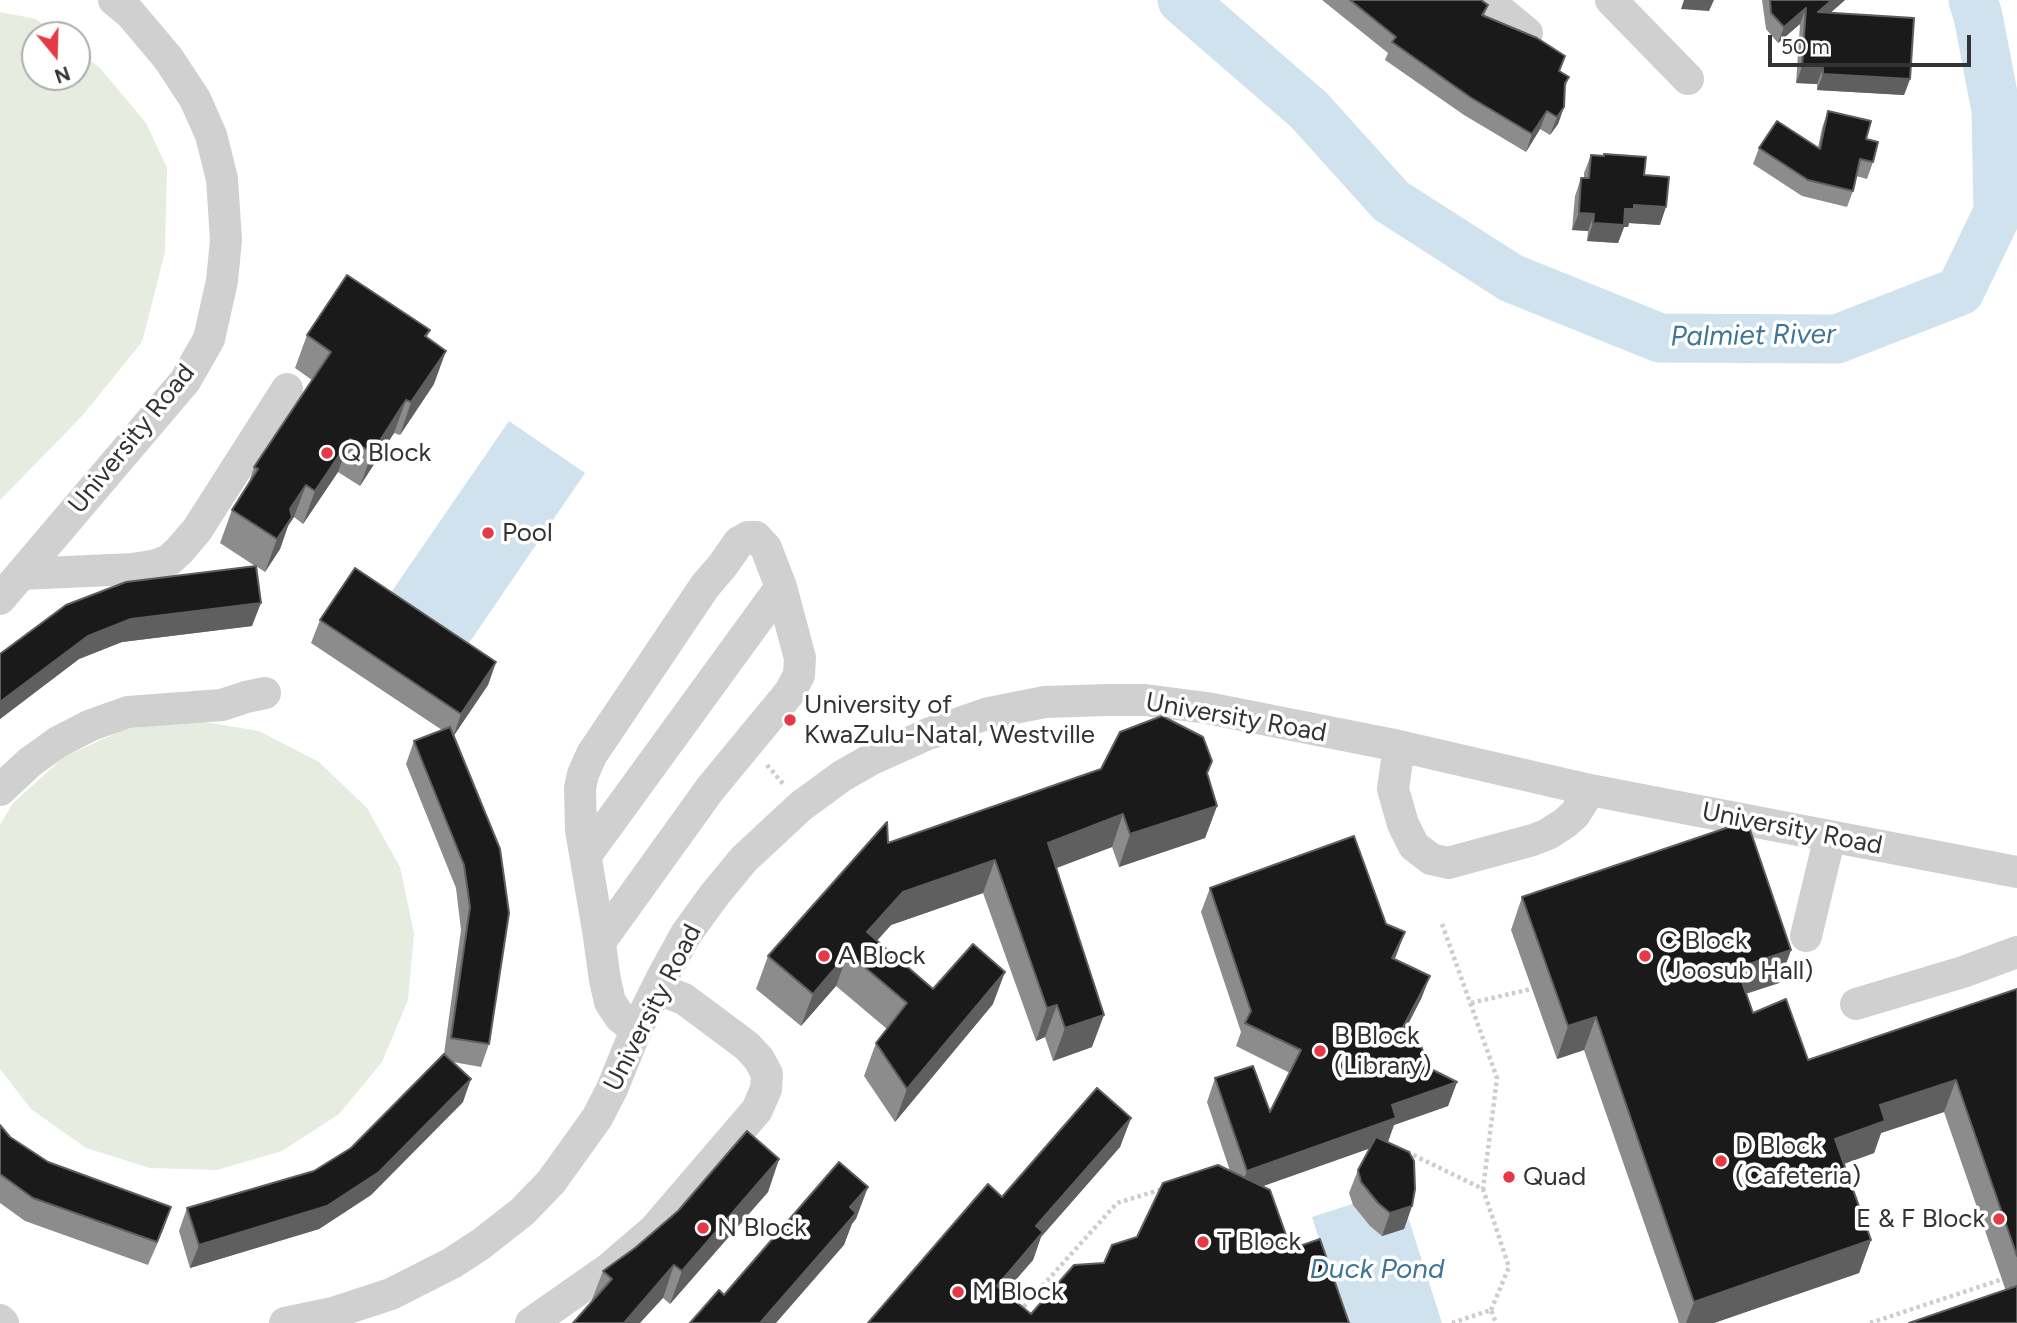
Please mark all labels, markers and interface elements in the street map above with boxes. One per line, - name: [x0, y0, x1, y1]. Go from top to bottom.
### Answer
- north arrow: [21, 21, 91, 91]
- scale bar: [1772, 21, 1975, 65]
- text: 50 m: [1781, 34, 1830, 59]
- text: N: [52, 61, 73, 88]
- water label: Palmiet River: [1670, 318, 1836, 354]
- street label: University Road: [62, 358, 202, 520]
- place label: Q Block: [341, 437, 431, 469]
- marker: Q Block: [319, 445, 335, 461]
- place label: Pool: [502, 517, 553, 549]
- marker: Pool: [480, 525, 496, 541]
- street label: University Road: [1143, 687, 1329, 749]
- place label: University of KwaZulu-Natal, Westville: [804, 689, 1095, 750]
- marker: University of KwaZulu-Natal, Westville: [782, 712, 798, 728]
- street label: University Road: [1699, 796, 1885, 862]
- street label: University Road: [598, 919, 708, 1097]
- place label: C Block (Joosub Hall): [1659, 925, 1813, 986]
- place label: A Block: [838, 940, 925, 972]
- marker: A Block: [816, 948, 832, 964]
- marker: C Block (Joosub Hall): [1637, 948, 1653, 964]
- place label: B Block (Library): [1334, 1020, 1432, 1082]
- marker: B Block (Library): [1312, 1043, 1328, 1059]
- place label: D Block (Cafeteria): [1735, 1130, 1861, 1192]
- marker: D Block (Cafeteria): [1713, 1153, 1729, 1169]
- place label: Quad: [1523, 1161, 1586, 1193]
- marker: Quad: [1501, 1169, 1517, 1185]
- place label: E & F Block: [1856, 1203, 1985, 1235]
- marker: E & F Block: [1991, 1211, 2007, 1227]
- place label: N Block: [717, 1212, 807, 1244]
- marker: N Block: [695, 1220, 711, 1236]
- place label: T Block: [1217, 1226, 1301, 1258]
- marker: T Block: [1195, 1234, 1211, 1250]
- water label: Duck Pond: [1310, 1253, 1444, 1287]
- place label: M Block: [972, 1276, 1064, 1308]
- marker: M Block: [950, 1284, 966, 1300]

